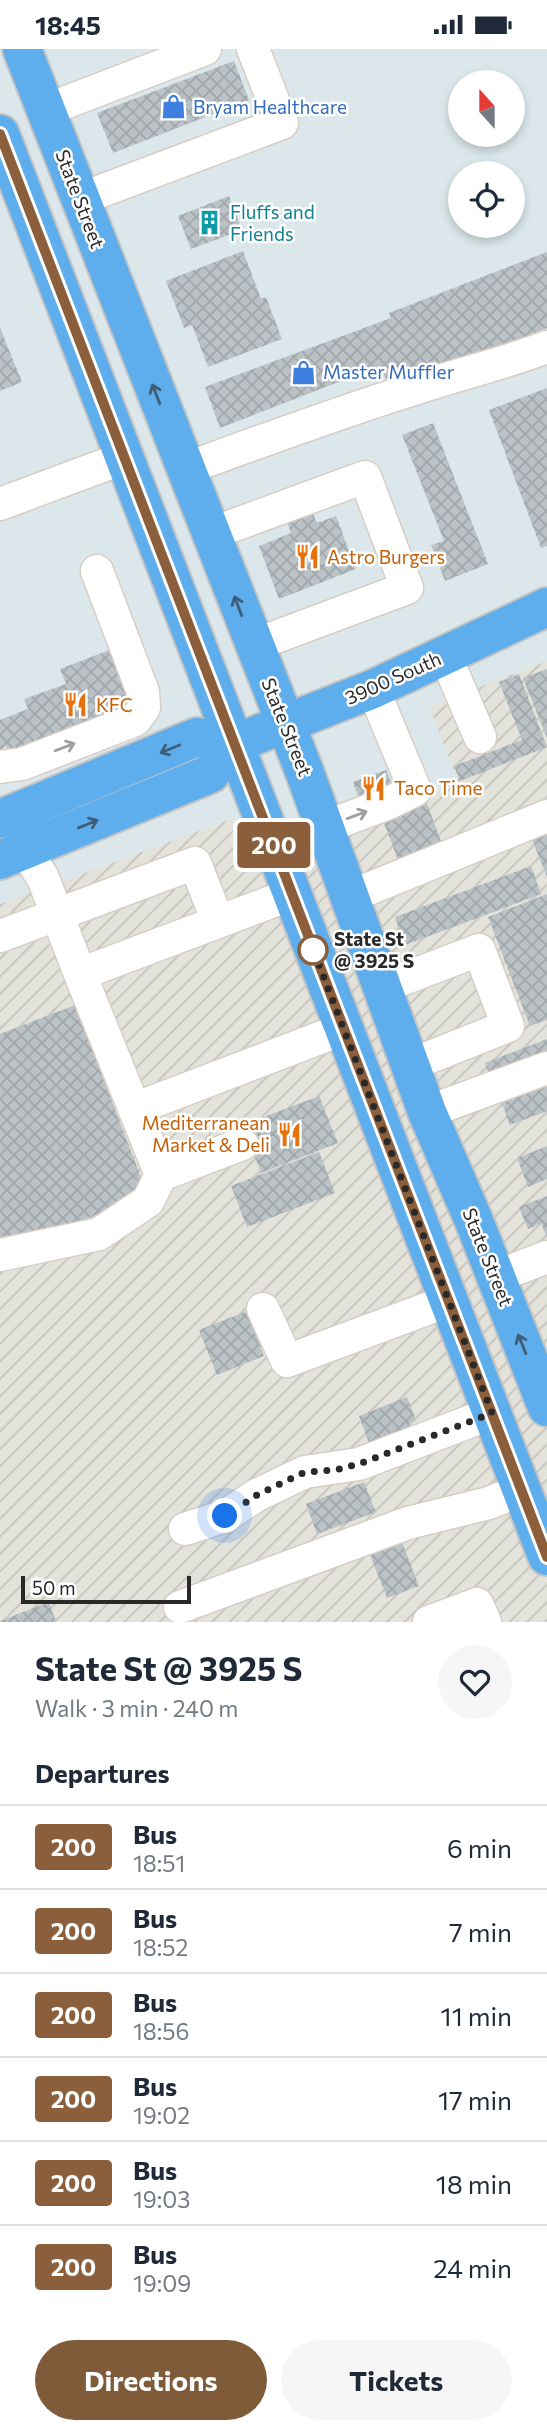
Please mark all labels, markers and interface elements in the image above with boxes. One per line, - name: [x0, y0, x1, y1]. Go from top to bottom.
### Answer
- text: 18:45: [35, 9, 101, 40]
- north arrow: [448, 70, 525, 147]
- map controls: [448, 70, 525, 238]
- shop icon: Bryam Healthcare: [159, 93, 187, 121]
- place label: Bryam Healthcare: [193, 95, 347, 118]
- street label: State Street: [51, 146, 110, 252]
- button: locate: [448, 161, 525, 238]
- place label: Fluffs and Friends: [230, 200, 315, 245]
- building icon: Fluffs and Friends: [196, 209, 224, 237]
- shop icon: Master Muffler: [289, 358, 317, 386]
- place label: Master Muffler: [323, 360, 455, 383]
- one-way arrow: [148, 383, 161, 405]
- restaurant icon: Astro Burgers: [293, 543, 321, 571]
- place label: Astro Burgers: [327, 545, 445, 568]
- one-way arrow: [231, 595, 244, 617]
- street label: 3900 South: [341, 646, 444, 709]
- street label: State Street: [257, 674, 318, 779]
- restaurant icon: KFC: [62, 691, 90, 719]
- place label: KFC: [96, 693, 133, 716]
- one-way arrow: [53, 740, 75, 753]
- one-way arrow: [160, 743, 182, 756]
- restaurant icon: Taco Time: [360, 774, 388, 802]
- place label: Taco Time: [394, 776, 483, 799]
- one-way arrow: [345, 808, 367, 820]
- one-way arrow: [77, 816, 99, 829]
- line badge: 200: [234, 822, 314, 868]
- text: 200: [251, 830, 297, 859]
- place label: State St @ 3925 S: [334, 927, 414, 972]
- marker: State St @ 3925 S: [298, 935, 328, 965]
- place label: Mediterranean Market & Deli: [142, 1111, 270, 1156]
- restaurant icon: Mediterranean Market & Deli: [276, 1120, 304, 1148]
- street label: State Street: [458, 1204, 519, 1309]
- one-way arrow: [514, 1334, 527, 1355]
- your location: [207, 1498, 242, 1533]
- scale bar: [21, 1573, 191, 1605]
- text: 50 m: [32, 1576, 76, 1599]
- button: heart: [438, 1645, 512, 1719]
- text: State St @ 3925 S: [35, 1647, 302, 1688]
- text: Walk · 3 min · 240 m: [35, 1694, 238, 1722]
- text: Departures: [35, 1757, 170, 1788]
- text: Bus: [133, 1818, 177, 1849]
- text: 200: [51, 1832, 96, 1861]
- text: 6 min: [447, 1832, 512, 1863]
- text: 18:51: [133, 1849, 185, 1877]
- text: Bus: [133, 1902, 177, 1933]
- text: 200: [51, 1916, 96, 1945]
- text: 7 min: [449, 1916, 512, 1947]
- text: 18:52: [133, 1933, 188, 1961]
- text: Bus: [133, 1986, 177, 2017]
- text: 200: [51, 2000, 96, 2029]
- text: 11 min: [441, 2000, 512, 2031]
- text: 18:56: [133, 2017, 189, 2045]
- text: Bus: [133, 2070, 177, 2101]
- text: 200: [51, 2084, 96, 2113]
- text: 17 min: [438, 2084, 512, 2115]
- text: 19:02: [133, 2101, 190, 2129]
- text: Bus: [133, 2154, 177, 2185]
- text: 200: [51, 2168, 96, 2197]
- text: 18 min: [436, 2168, 512, 2199]
- text: 19:03: [133, 2185, 190, 2213]
- text: Bus: [133, 2238, 177, 2269]
- text: 200: [51, 2252, 96, 2281]
- text: 24 min: [433, 2252, 512, 2283]
- text: 19:09: [133, 2269, 191, 2297]
- button: Directions: [35, 2340, 267, 2420]
- button: Tickets: [281, 2340, 512, 2420]

